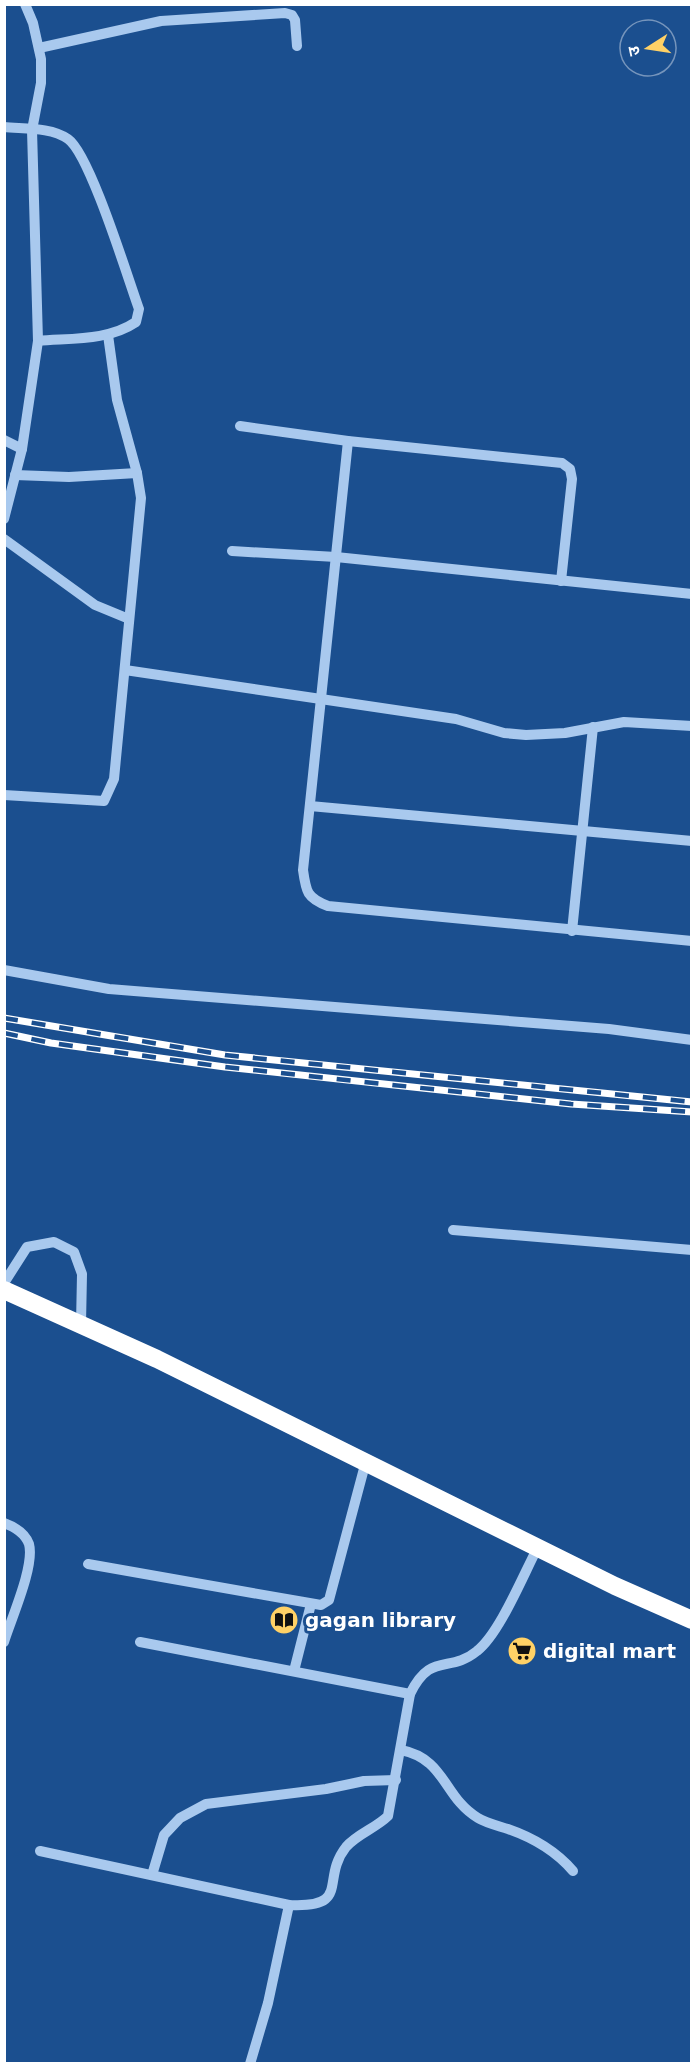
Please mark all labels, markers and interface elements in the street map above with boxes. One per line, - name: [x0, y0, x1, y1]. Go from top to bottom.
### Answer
- north arrow: [618, 18, 678, 78]
- text: उ: [623, 44, 644, 58]
- library icon: gagan library: [268, 1604, 300, 1636]
- place label: gagan library: [305, 1608, 456, 1632]
- supermarket icon: digital mart: [506, 1635, 538, 1667]
- place label: digital mart: [543, 1639, 676, 1663]

